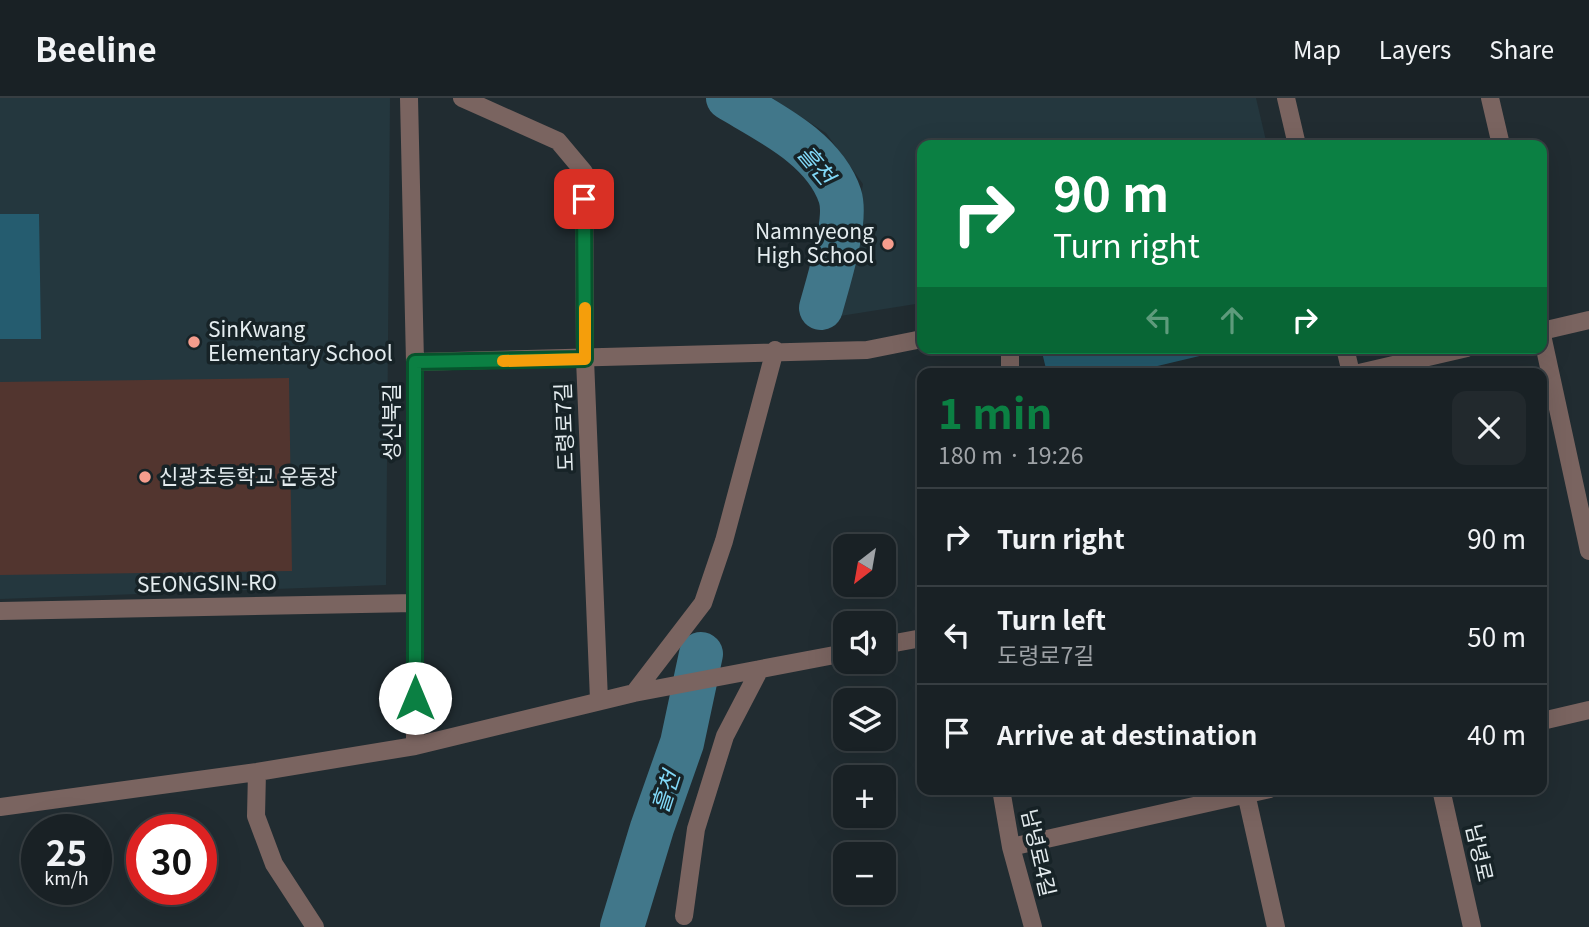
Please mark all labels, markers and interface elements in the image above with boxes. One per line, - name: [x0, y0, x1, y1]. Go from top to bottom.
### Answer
- text: Beeline: [35, 24, 157, 72]
- text: Map: [1293, 31, 1341, 66]
- text: Layers: [1379, 31, 1451, 66]
- text: Share: [1489, 31, 1554, 66]
- water label: 흘천: [791, 137, 846, 193]
- text: 90 m: [1053, 155, 1169, 226]
- icon: right: [938, 168, 1029, 259]
- pin: [554, 169, 614, 229]
- icon: arrive: [565, 180, 603, 218]
- place label: Namnyeong High School: [755, 215, 874, 269]
- text: Turn right: [1053, 221, 1200, 267]
- marker: Namnyeong High School: [880, 236, 896, 252]
- icon: left: [1140, 301, 1178, 339]
- icon: ahead: [1213, 301, 1251, 339]
- icon: right: [1286, 301, 1324, 339]
- place label: SinKwang Elementary School: [208, 313, 393, 367]
- marker: SinKwang Elementary School: [186, 334, 202, 350]
- text: 1 min: [938, 380, 1053, 441]
- street label: 도령로7길: [546, 382, 580, 472]
- street label: 성신북길: [375, 383, 405, 461]
- button: close: [1452, 391, 1526, 465]
- text: 180 m · 19:26: [938, 437, 1083, 471]
- place label: 신광초등학교 운동장: [159, 460, 338, 490]
- marker: 신광초등학교 운동장: [137, 469, 153, 485]
- icon: right: [938, 518, 976, 556]
- text: Turn right: [997, 519, 1125, 556]
- text: 90 m: [1467, 519, 1526, 556]
- north arrow: [833, 534, 896, 597]
- map controls: [833, 534, 896, 905]
- street label: SEONGSIN-RO: [137, 566, 277, 598]
- text: Turn left: [997, 600, 1106, 637]
- button: sound: [833, 611, 896, 674]
- icon: left: [938, 616, 976, 654]
- text: 50 m: [1467, 617, 1526, 654]
- text: 도령로7길: [997, 637, 1094, 671]
- position arrow: [378, 661, 452, 735]
- button: layers: [833, 688, 896, 751]
- icon: arrive: [938, 714, 976, 752]
- text: Arrive at destination: [997, 715, 1258, 752]
- text: 40 m: [1467, 715, 1526, 752]
- water label: 흘천: [641, 763, 688, 817]
- button: +: [833, 765, 896, 828]
- street label: 남녕로4길: [1015, 806, 1065, 899]
- speed limit sign: 30: [126, 814, 217, 905]
- street label: 남녕로: [1460, 821, 1502, 884]
- text: 25: [46, 825, 87, 876]
- button: −: [833, 842, 896, 905]
- text: km/h: [44, 864, 89, 890]

